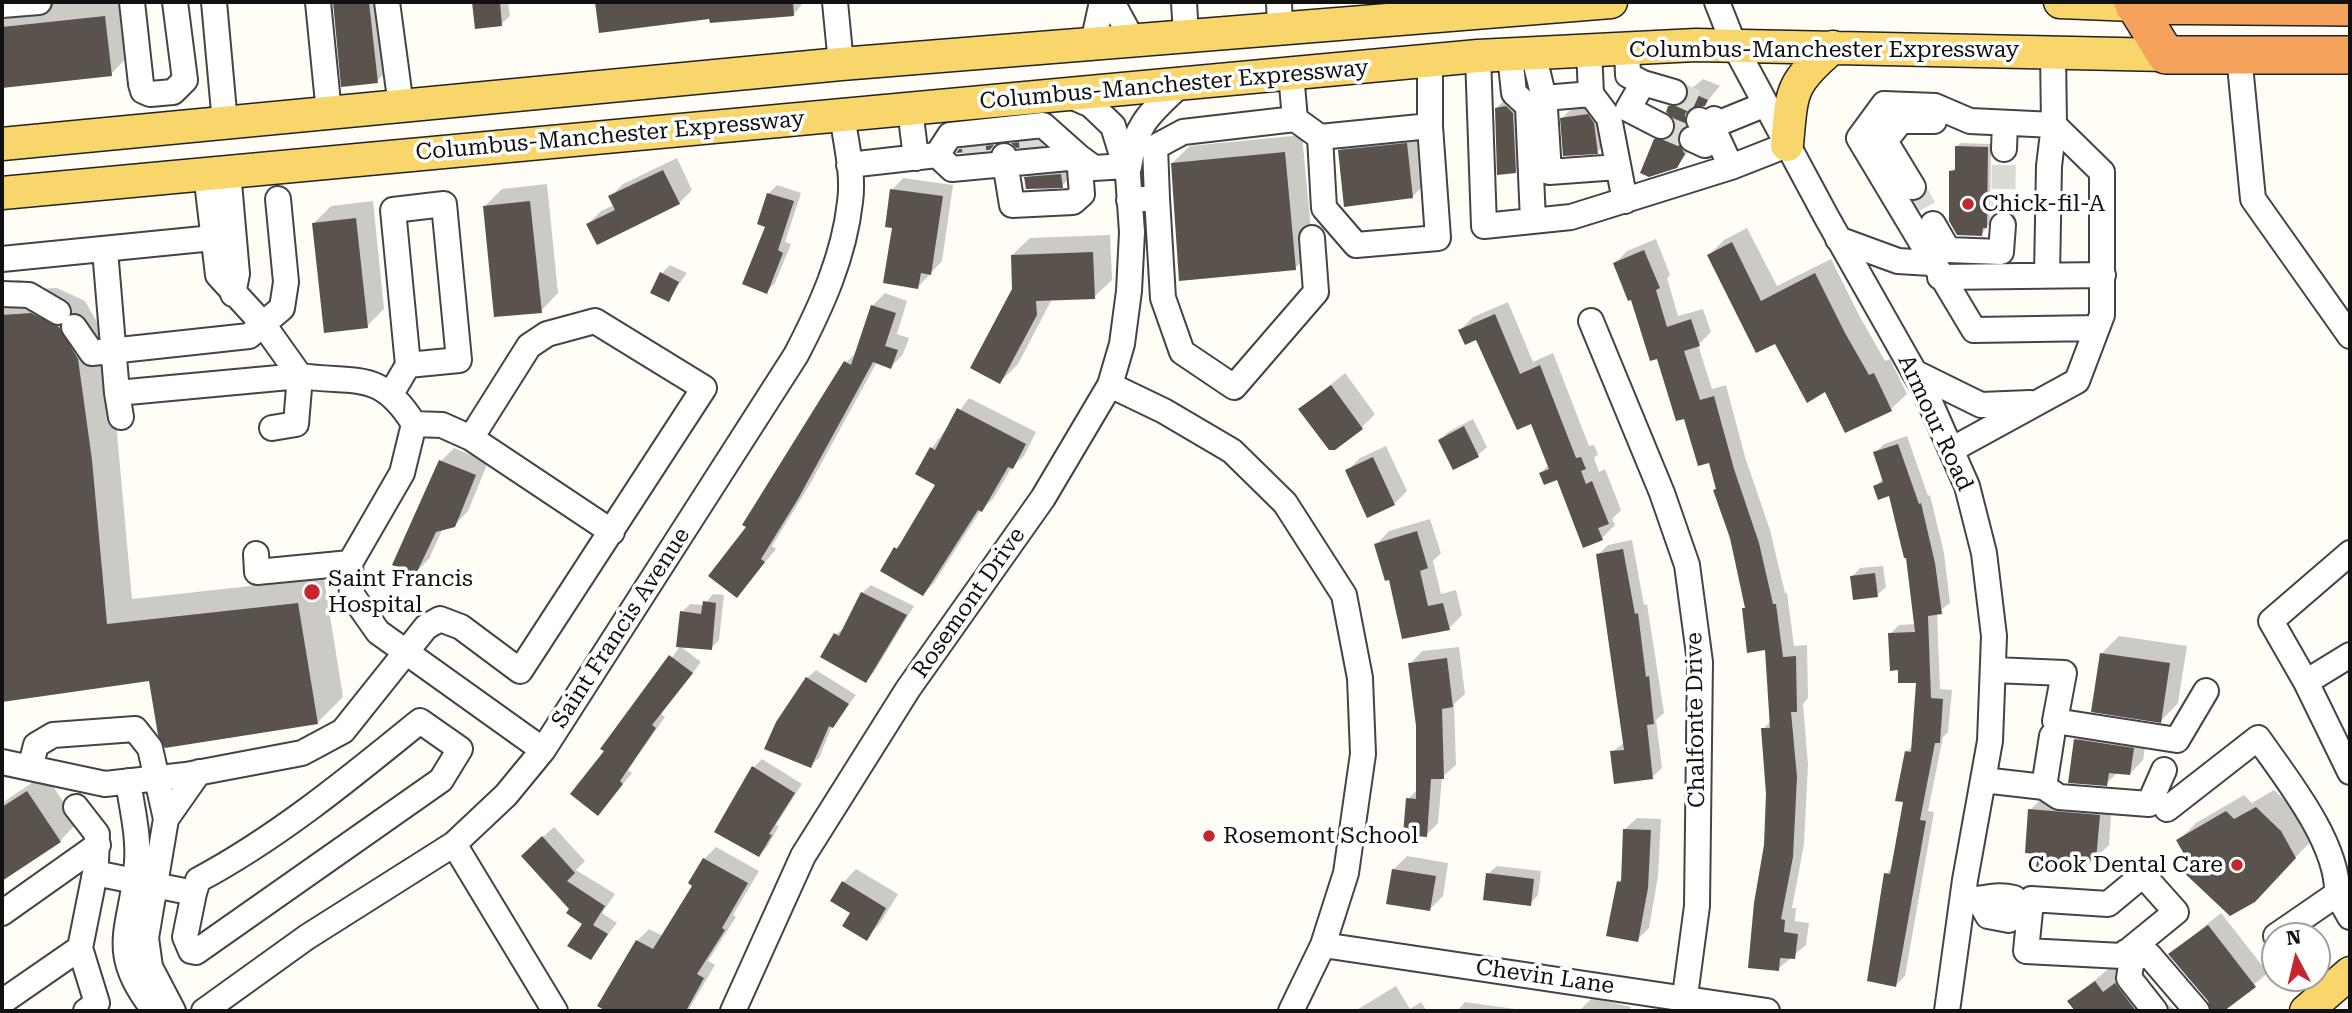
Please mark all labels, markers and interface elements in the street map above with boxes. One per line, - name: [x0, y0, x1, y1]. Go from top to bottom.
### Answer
- street label: Columbus-Manchester Expressway: [1629, 36, 2019, 64]
- street label: Columbus-Manchester Expressway: [978, 54, 1370, 116]
- street label: Columbus-Manchester Expressway: [414, 105, 806, 167]
- place label: Chick-fil-A: [1982, 190, 2105, 218]
- marker: Chick-fil-A: [1960, 196, 1976, 212]
- street label: Armour Road: [1891, 351, 1979, 495]
- street label: Rosemont Drive: [907, 522, 1031, 684]
- street label: Saint Francis Avenue: [546, 523, 696, 733]
- place label: Saint Francis Hospital: [328, 565, 473, 619]
- marker: Saint Francis Hospital: [302, 582, 322, 602]
- street label: Chalfonte Drive: [1681, 632, 1711, 808]
- place label: Rosemont School: [1223, 822, 1418, 850]
- marker: Rosemont School: [1201, 828, 1217, 844]
- place label: Cook Dental Care: [2028, 851, 2223, 879]
- marker: Cook Dental Care: [2229, 857, 2245, 873]
- north arrow: [2261, 922, 2331, 992]
- text: N: [2285, 925, 2302, 950]
- street label: Chevin Lane: [1474, 954, 1616, 1000]

